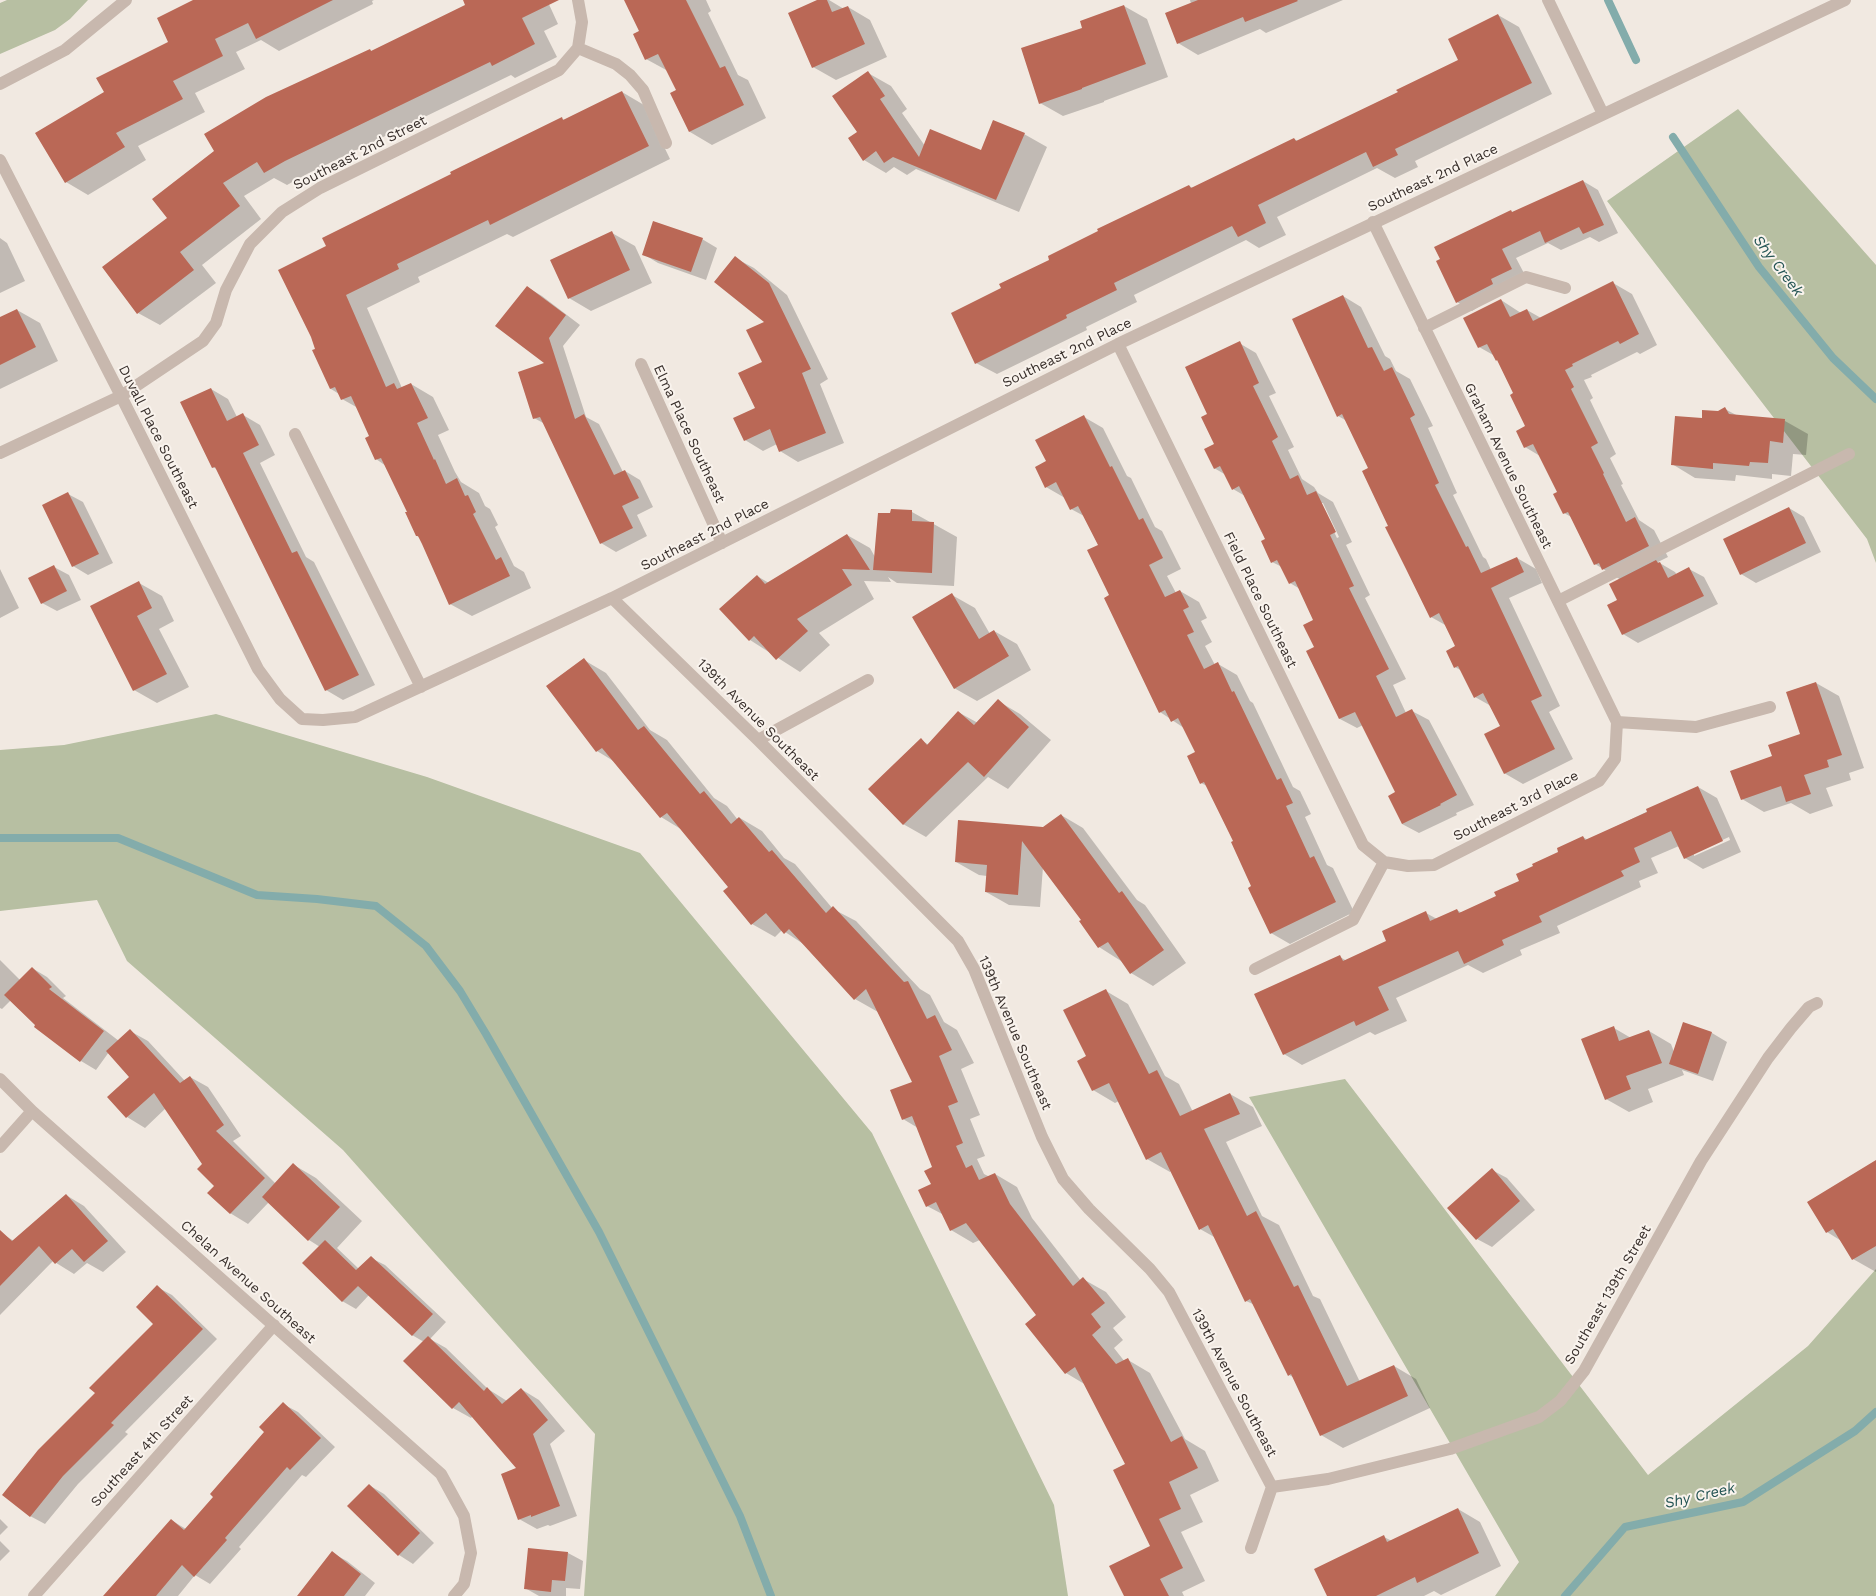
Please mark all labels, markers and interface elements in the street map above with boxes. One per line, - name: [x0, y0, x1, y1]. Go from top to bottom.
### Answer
- street label: Southeast 2nd Street: [291, 112, 429, 194]
- street label: Southeast 2nd Place: [1365, 140, 1501, 216]
- water label: Shy Creek: [1749, 232, 1807, 300]
- street label: Southeast 2nd Place: [1000, 314, 1134, 392]
- street label: Elma Place Southeast: [650, 362, 728, 506]
- street label: Duvall Place Southeast: [115, 363, 201, 511]
- street label: Graham Avenue Southeast: [1460, 380, 1556, 552]
- street label: Southeast 2nd Place: [638, 495, 772, 575]
- street label: Field Place Southeast: [1220, 529, 1300, 671]
- street label: 139th Avenue Southeast: [693, 655, 823, 785]
- street label: Southeast 3rd Place: [1451, 767, 1581, 845]
- street label: 139th Avenue Southeast: [975, 953, 1055, 1113]
- street label: Chelan Avenue Southeast: [177, 1217, 319, 1347]
- street label: Southeast 139th Street: [1561, 1222, 1655, 1368]
- street label: 139th Avenue Southeast: [1188, 1306, 1280, 1460]
- street label: Southeast 4th Street: [87, 1392, 197, 1510]
- water label: Shy Creek: [1663, 1479, 1737, 1513]

